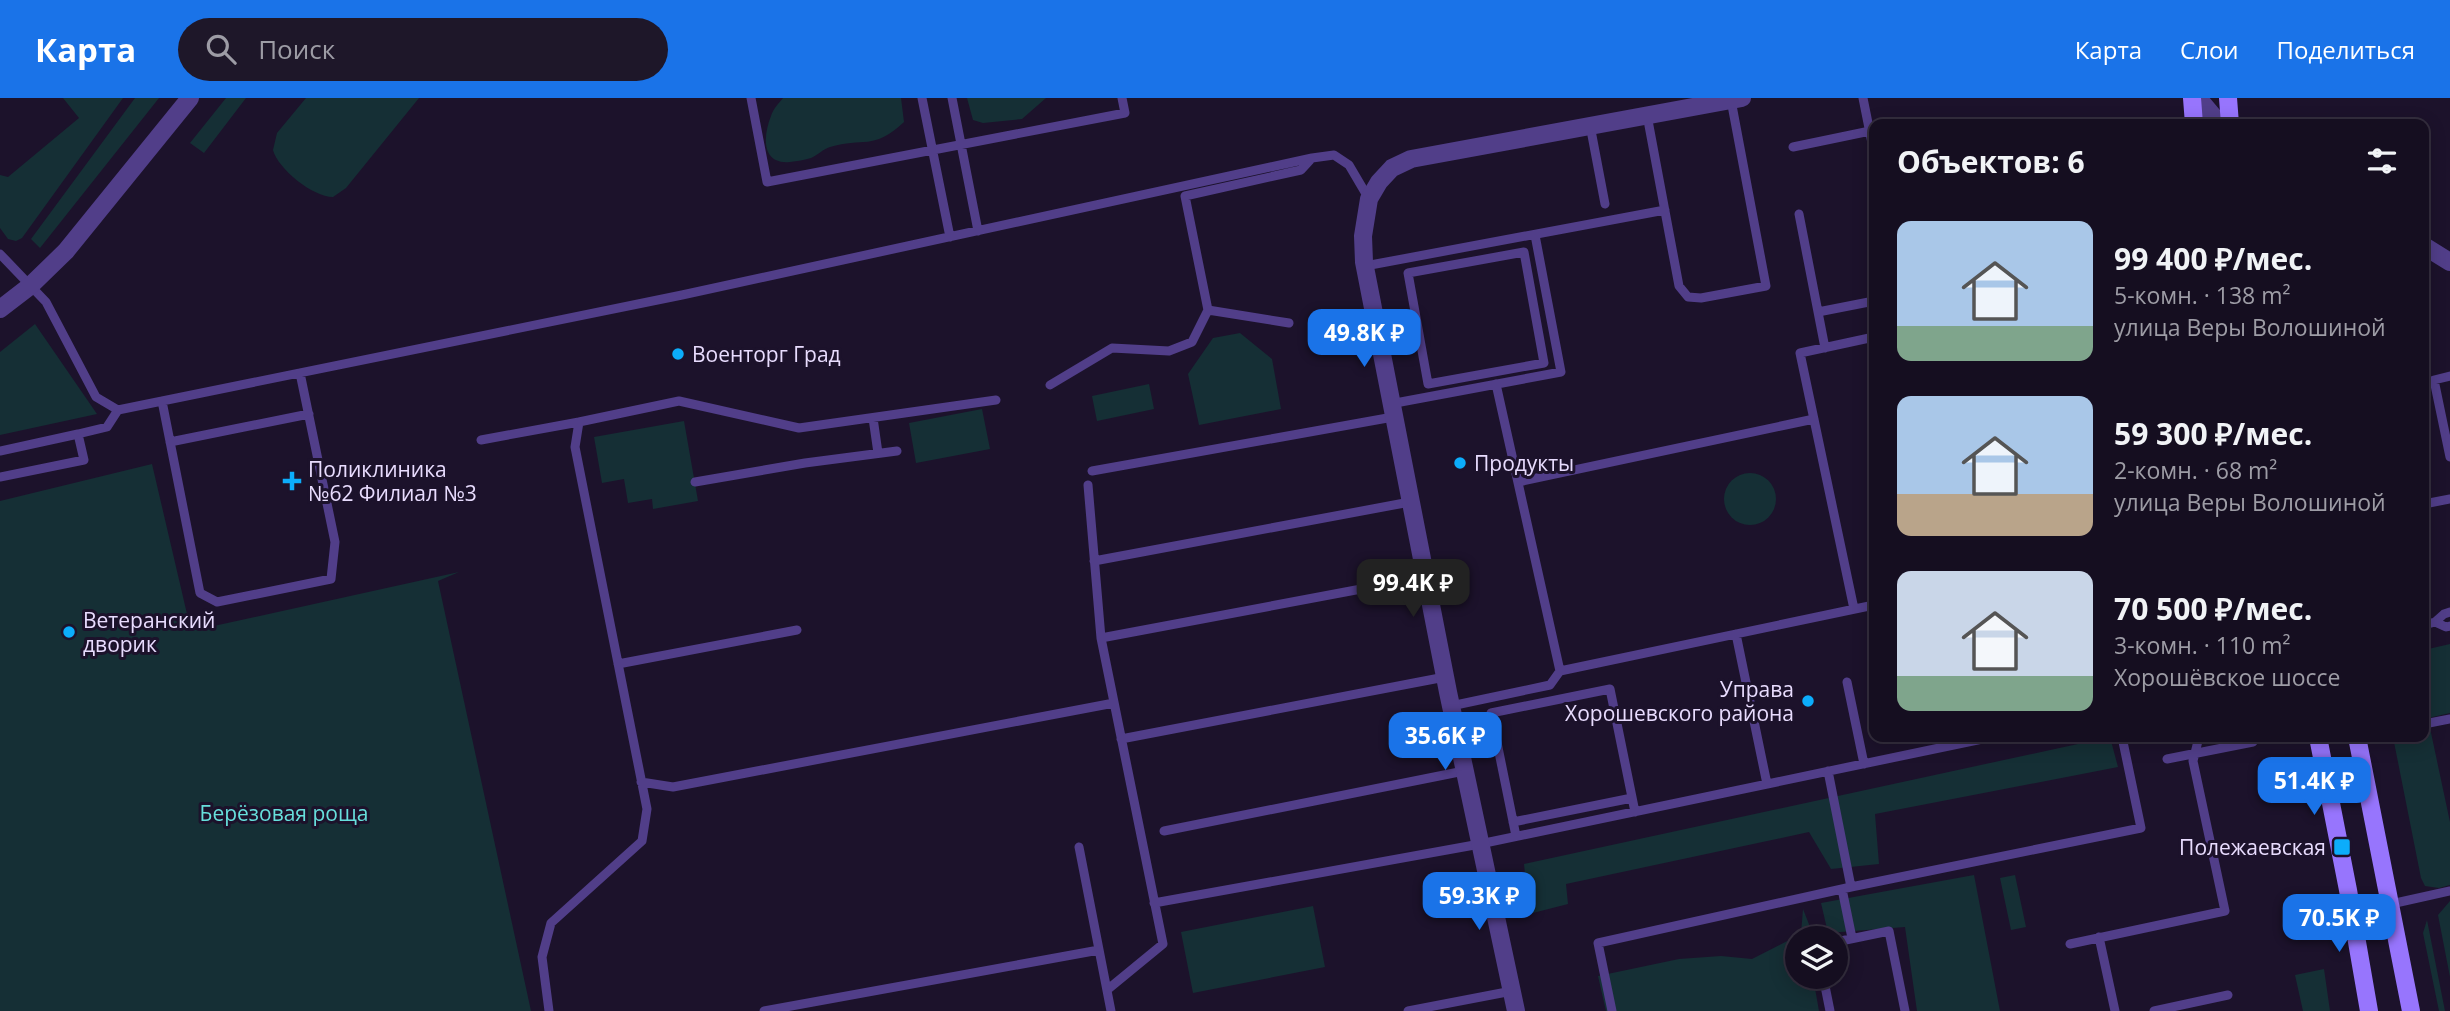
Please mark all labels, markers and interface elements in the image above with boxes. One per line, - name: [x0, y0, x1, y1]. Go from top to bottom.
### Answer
- search box: [178, 18, 668, 81]
- text: Карта: [35, 27, 136, 72]
- icon: search: [202, 30, 240, 68]
- text: Поиск: [258, 31, 335, 67]
- text: Карта: [2075, 33, 2142, 66]
- text: Слои: [2180, 33, 2239, 66]
- text: Поделиться: [2277, 33, 2415, 66]
- text: Объектов: 6: [1897, 141, 2085, 182]
- icon: filters: [2363, 142, 2401, 180]
- text: 99 400 ₽/мес.: [2114, 238, 2312, 279]
- icon: home: [1953, 249, 2037, 333]
- text: 5-комн. · 138 m²: [2114, 279, 2290, 311]
- pin: 49.8K ₽: [1299, 310, 1429, 369]
- text: улица Веры Волошиной: [2114, 311, 2386, 343]
- text: 49.8K ₽: [1324, 316, 1404, 348]
- place label: Военторг Град: [692, 340, 841, 368]
- marker: Военторг Град: [670, 346, 686, 362]
- text: 59 300 ₽/мес.: [2114, 413, 2312, 454]
- icon: home: [1953, 424, 2037, 508]
- place label: Продукты: [1474, 449, 1574, 477]
- text: 2-комн. · 68 m²: [2114, 454, 2277, 486]
- place label: Поликлиника №62 Филиал №3: [308, 455, 477, 507]
- marker: Продукты: [1452, 455, 1468, 471]
- marker: Поликлиника №62 Филиал №3: [282, 471, 302, 491]
- text: улица Веры Волошиной: [2114, 486, 2386, 518]
- pin: 99.4K ₽: [1348, 560, 1478, 619]
- text: 99.4K ₽: [1373, 566, 1453, 598]
- text: 70 500 ₽/мес.: [2114, 588, 2312, 629]
- icon: home: [1953, 599, 2037, 683]
- place label: Ветеранский дворик: [83, 606, 215, 658]
- marker: Ветеранский дворик: [61, 624, 77, 640]
- text: 3-комн. · 110 m²: [2114, 629, 2290, 661]
- text: Хорошёвское шоссе: [2114, 661, 2341, 693]
- place label: Управа Хорошевского района: [1565, 675, 1794, 727]
- marker: Управа Хорошевского района: [1800, 693, 1816, 709]
- pin: 35.6K ₽: [1380, 712, 1510, 772]
- text: 35.6K ₽: [1405, 719, 1485, 751]
- pin: 51.4K ₽: [2249, 758, 2379, 817]
- text: 51.4K ₽: [2274, 764, 2354, 796]
- park label: Берёзовая роща: [200, 799, 368, 827]
- place label: Полежаевская: [2179, 833, 2326, 861]
- marker: Полежаевская: [2332, 837, 2352, 857]
- pin: 59.3K ₽: [1414, 872, 1544, 932]
- text: 59.3K ₽: [1439, 879, 1519, 911]
- pin: 70.5K ₽: [2274, 894, 2404, 954]
- text: 70.5K ₽: [2299, 901, 2379, 933]
- map controls: [1785, 926, 1848, 989]
- button: layers: [1785, 926, 1848, 989]

